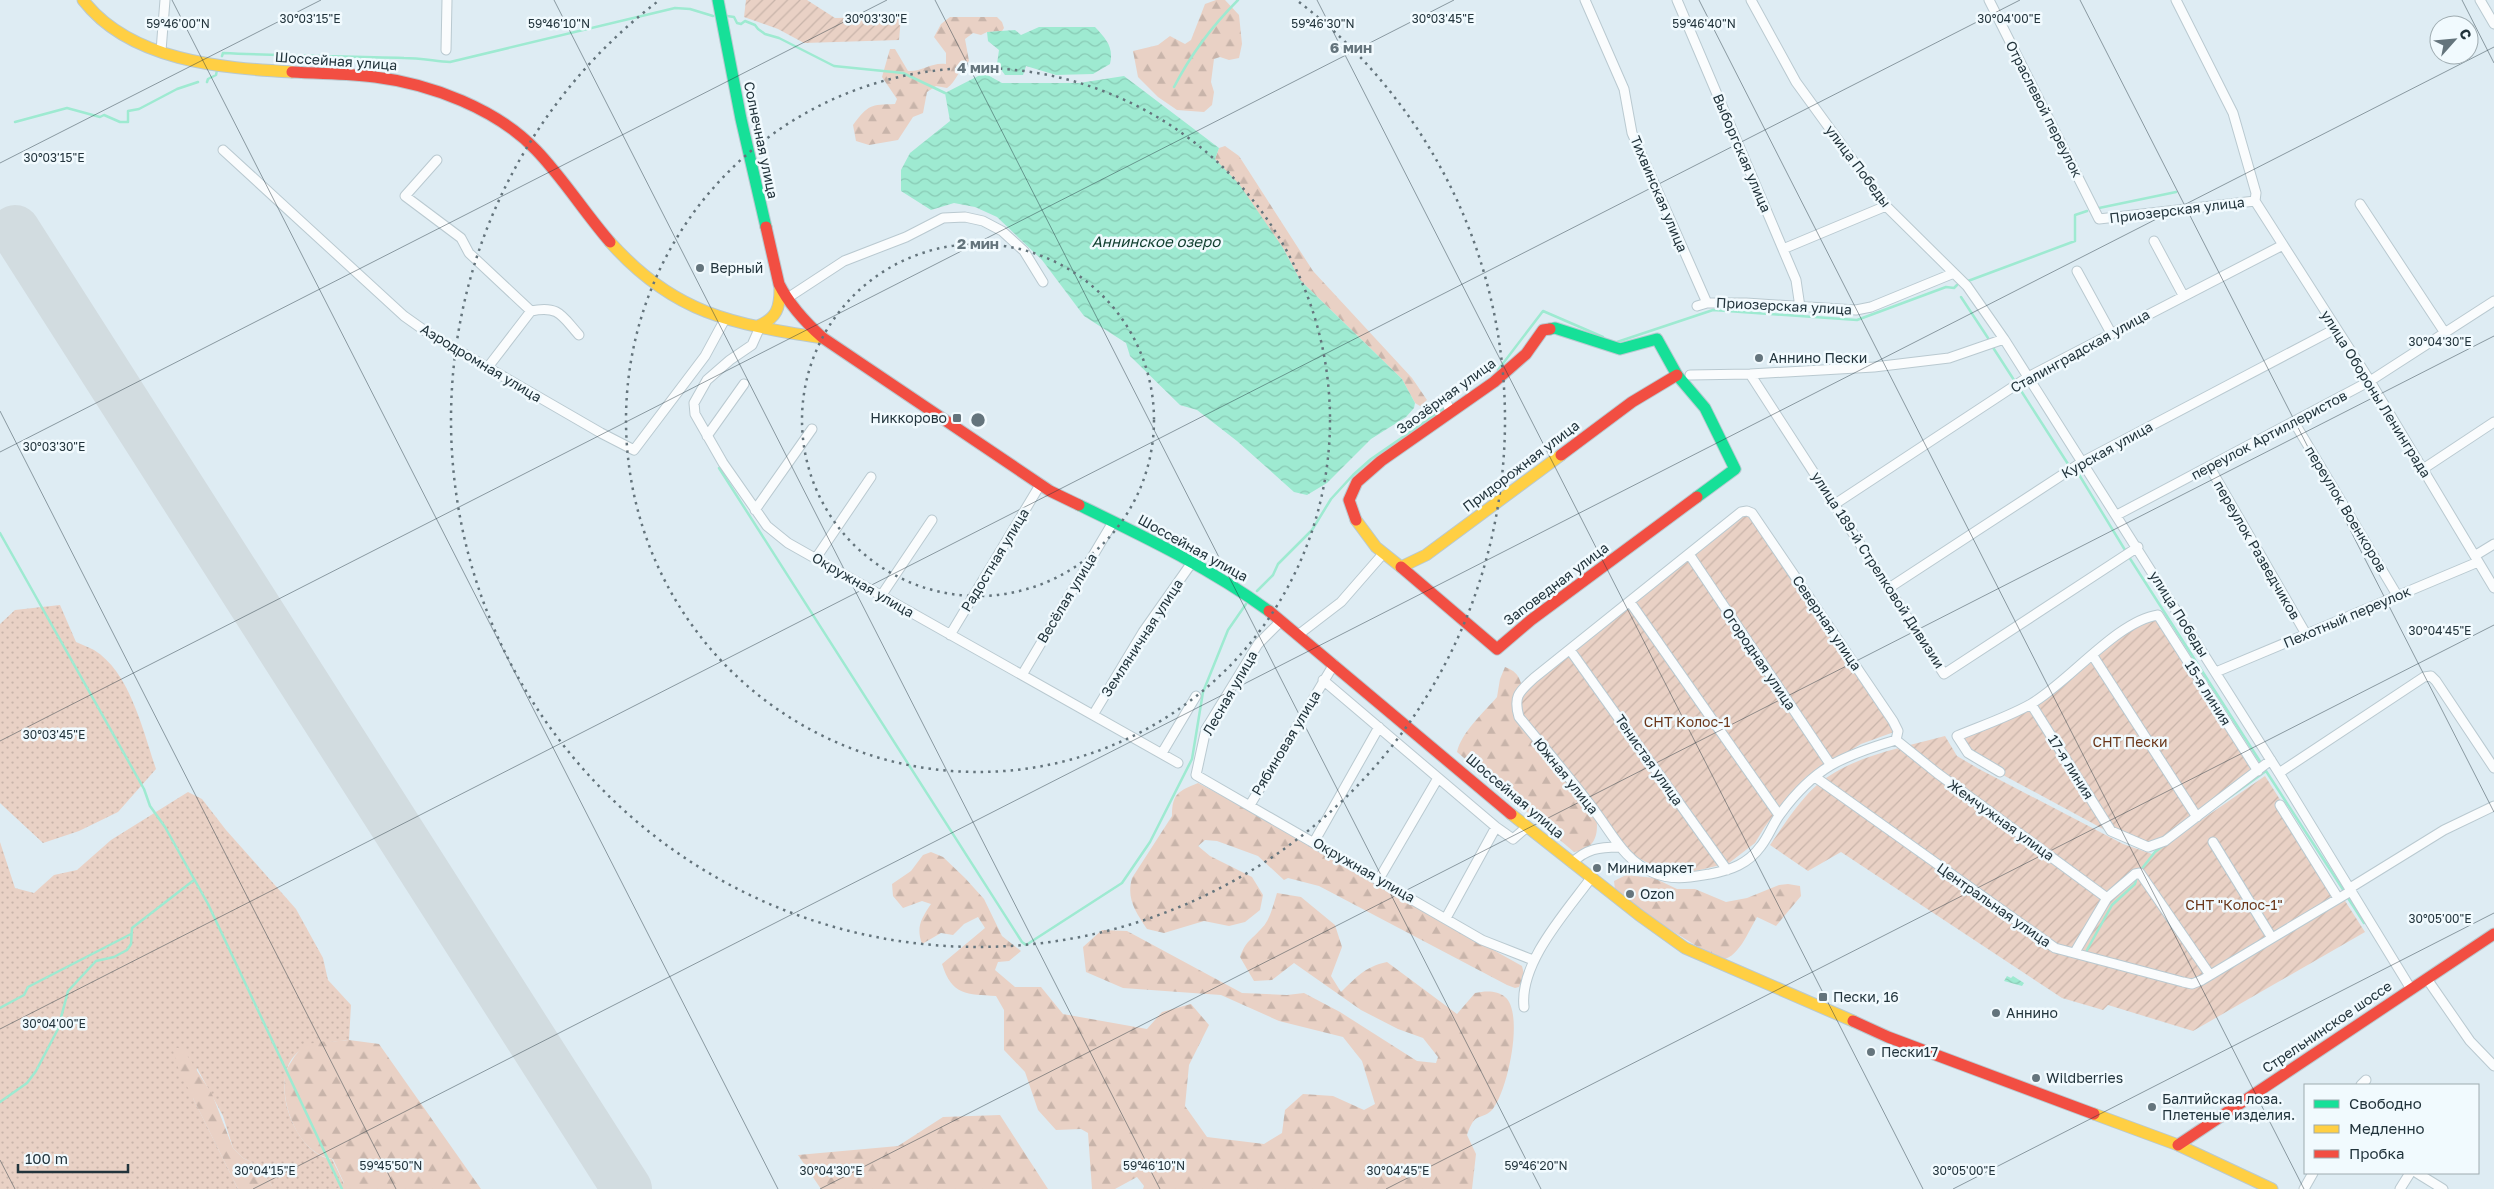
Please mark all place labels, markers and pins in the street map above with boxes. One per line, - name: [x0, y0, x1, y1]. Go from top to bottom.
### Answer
- place label: Верный: [710, 259, 763, 276]
- marker: Верный: [694, 262, 706, 274]
- place label: Аннино Пески: [1769, 349, 1867, 366]
- marker: Аннино Пески: [1753, 352, 1765, 364]
- place label: Никкорово: [870, 409, 947, 426]
- centre of rings: [969, 411, 987, 429]
- marker: Никкорово: [951, 412, 963, 424]
- place label: Минимаркет: [1607, 859, 1694, 876]
- marker: Минимаркет: [1591, 862, 1603, 874]
- place label: Ozon: [1640, 885, 1674, 902]
- marker: Ozon: [1624, 888, 1636, 900]
- place label: Пески, 16: [1833, 988, 1899, 1005]
- marker: Пески, 16: [1817, 991, 1829, 1003]
- place label: Аннино: [2006, 1004, 2058, 1021]
- marker: Аннино: [1990, 1007, 2002, 1019]
- place label: Пески17: [1881, 1043, 1938, 1060]
- marker: Пески17: [1865, 1046, 1877, 1058]
- place label: Wildberries: [2046, 1069, 2123, 1086]
- marker: Wildberries: [2030, 1072, 2042, 1084]
- place label: Балтийская лоза. Плетеные изделия.: [2162, 1090, 2295, 1123]
- marker: Балтийская лоза. Плетеные изделия.: [2146, 1101, 2158, 1113]

